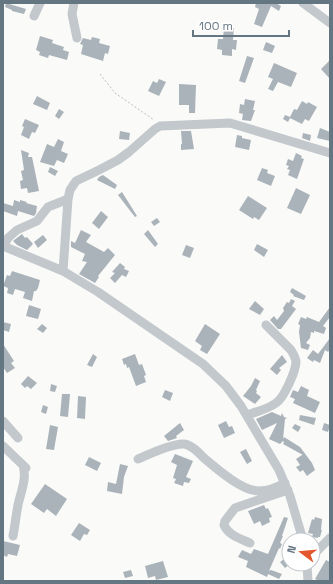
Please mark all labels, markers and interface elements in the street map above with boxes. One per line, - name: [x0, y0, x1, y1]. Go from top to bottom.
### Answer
- scale bar: [193, 12, 289, 38]
- text: 100 m: [199, 18, 233, 34]
- north arrow: [281, 532, 321, 572]
- text: N: [284, 544, 299, 555]

